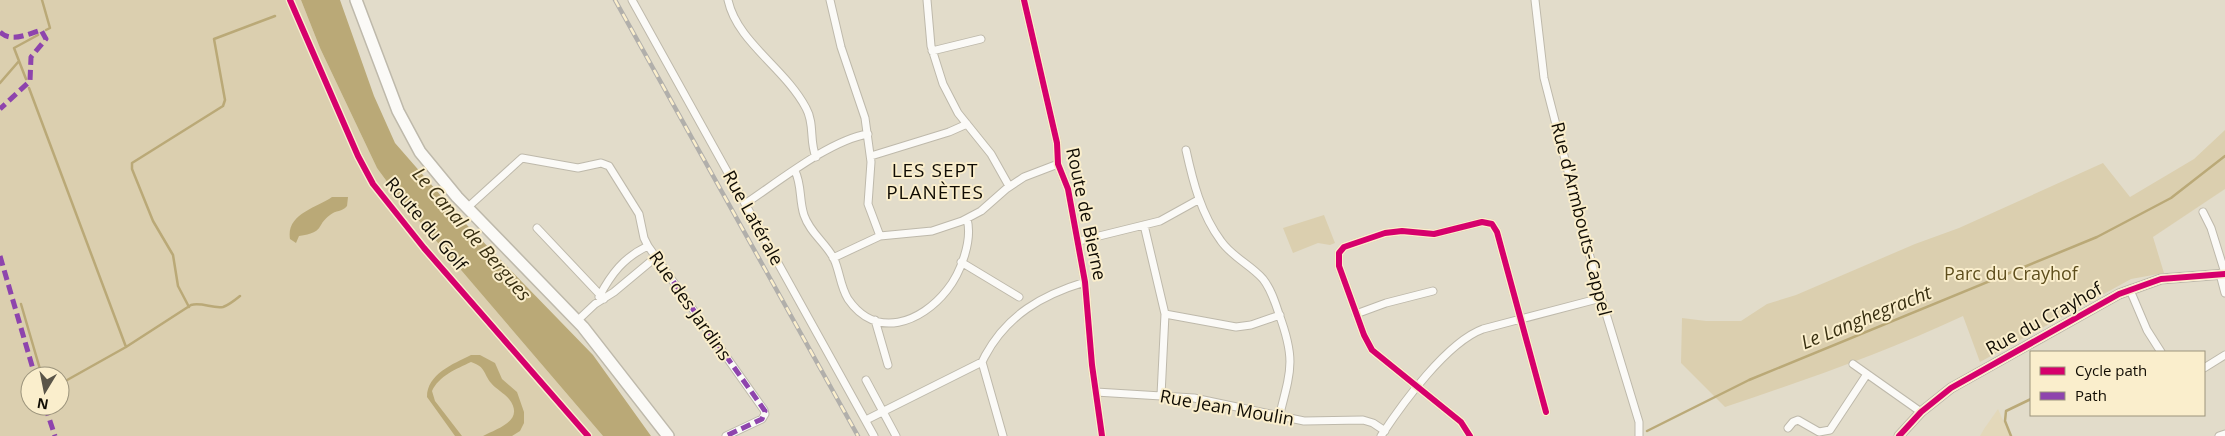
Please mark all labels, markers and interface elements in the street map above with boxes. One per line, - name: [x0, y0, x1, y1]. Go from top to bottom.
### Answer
- street label: Rue d'Armbouts-Cappel: [1546, 119, 1618, 318]
- street label: Route de Bierne: [1061, 145, 1113, 282]
- district label: LES SEPT PLANÈTES: [886, 157, 984, 205]
- water label: Le Canal de Bergues: [407, 162, 537, 306]
- street label: Rue Latérale: [718, 166, 790, 269]
- street label: Route du Golf: [380, 171, 474, 276]
- street label: Rue des Jardins: [644, 246, 738, 365]
- park label: Parc du Crayhof: [1944, 261, 2079, 285]
- street label: Rue du Crayhof: [1981, 276, 2107, 360]
- water label: Le Langhegracht: [1797, 279, 1936, 355]
- legend: [2030, 351, 2205, 416]
- text: Cycle path: [2075, 360, 2147, 380]
- north arrow: [20, 366, 70, 416]
- street label: Rue Jean Moulin: [1158, 383, 1296, 431]
- text: Path: [2075, 385, 2107, 405]
- text: N: [35, 394, 50, 415]

